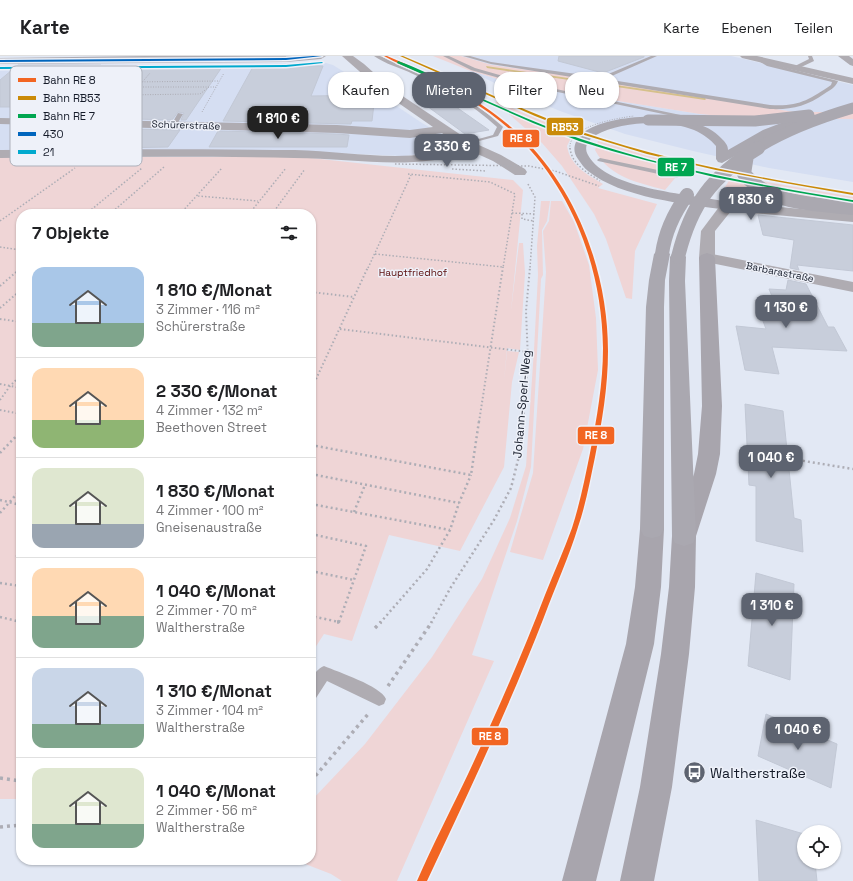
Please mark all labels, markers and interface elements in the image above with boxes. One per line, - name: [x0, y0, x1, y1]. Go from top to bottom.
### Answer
- text: Karte: [20, 15, 70, 40]
- text: Karte: [663, 19, 700, 37]
- text: Ebenen: [722, 19, 772, 37]
- text: Teilen: [794, 19, 833, 37]
- legend: [10, 66, 142, 166]
- chip: Kaufen: [328, 72, 404, 108]
- chip: Mieten: [412, 72, 486, 108]
- chip: Filter: [494, 72, 557, 108]
- chip: Neu: [565, 72, 619, 108]
- text: Bahn RE 8: [43, 73, 96, 87]
- text: Bahn RB53: [43, 91, 101, 105]
- pin: 1 810 €: [241, 106, 315, 140]
- text: Bahn RE 7: [43, 109, 95, 123]
- text: 1 810 €: [256, 110, 300, 127]
- street label: Schürerstraße: [151, 117, 221, 133]
- line badge: RB53: [546, 117, 584, 136]
- text: RB53: [551, 120, 579, 134]
- text: 430: [43, 127, 64, 141]
- line badge: RE 8: [502, 129, 540, 148]
- text: RE 8: [510, 131, 533, 145]
- pin: 2 330 €: [410, 134, 484, 168]
- text: 2 330 €: [423, 138, 471, 155]
- text: 21: [43, 145, 54, 159]
- line badge: RE 7: [657, 157, 695, 177]
- text: RE 7: [665, 160, 687, 174]
- pin: 1 830 €: [714, 187, 788, 221]
- text: 1 830 €: [728, 191, 774, 208]
- text: 7 Objekte: [32, 222, 109, 244]
- icon: filters: [278, 222, 300, 244]
- street label: Barbarastraße: [745, 259, 815, 285]
- park label: Hauptfriedhof: [379, 266, 448, 279]
- text: 1 810 €/Monat: [156, 279, 272, 301]
- icon: home: [64, 283, 112, 331]
- pin: 1 130 €: [749, 295, 823, 329]
- text: 1 130 €: [764, 299, 808, 316]
- text: 3 Zimmer · 116 m²: [156, 301, 260, 318]
- text: Schürerstraße: [156, 318, 245, 335]
- street label: Johann-Sperl-Weg: [509, 349, 535, 459]
- text: 2 330 €/Monat: [156, 380, 277, 402]
- icon: home: [64, 384, 112, 432]
- text: 4 Zimmer · 132 m²: [156, 402, 263, 419]
- text: Beethoven Street: [156, 419, 267, 436]
- line badge: RE 8: [577, 426, 615, 445]
- text: RE 8: [585, 428, 608, 442]
- pin: 1 040 €: [734, 445, 808, 479]
- text: 1 040 €: [748, 449, 794, 466]
- text: 1 830 €/Monat: [156, 480, 275, 502]
- icon: home: [64, 484, 112, 532]
- text: 4 Zimmer · 100 m²: [156, 502, 264, 519]
- text: Gneisenaustraße: [156, 519, 262, 536]
- text: 1 040 €/Monat: [156, 580, 276, 602]
- icon: home: [64, 584, 112, 632]
- pin: 1 310 €: [735, 593, 809, 627]
- text: 1 310 €: [750, 597, 794, 614]
- text: 2 Zimmer · 70 m²: [156, 602, 257, 619]
- text: Waltherstraße: [156, 619, 245, 636]
- text: 1 310 €/Monat: [156, 680, 272, 702]
- icon: home: [64, 684, 112, 732]
- text: 3 Zimmer · 104 m²: [156, 702, 263, 719]
- pin: 1 040 €: [761, 717, 835, 751]
- text: Waltherstraße: [156, 719, 245, 736]
- text: 1 040 €: [775, 721, 821, 738]
- line badge: RE 8: [471, 727, 509, 746]
- text: RE 8: [479, 729, 502, 743]
- bus stop icon: Waltherstraße: [682, 760, 708, 786]
- place label: Waltherstraße: [710, 764, 806, 782]
- text: 1 040 €/Monat: [156, 780, 276, 802]
- icon: home: [64, 784, 112, 832]
- text: 2 Zimmer · 56 m²: [156, 802, 257, 819]
- text: Waltherstraße: [156, 819, 245, 836]
- map controls: [797, 825, 841, 869]
- button: locate: [797, 825, 841, 869]

